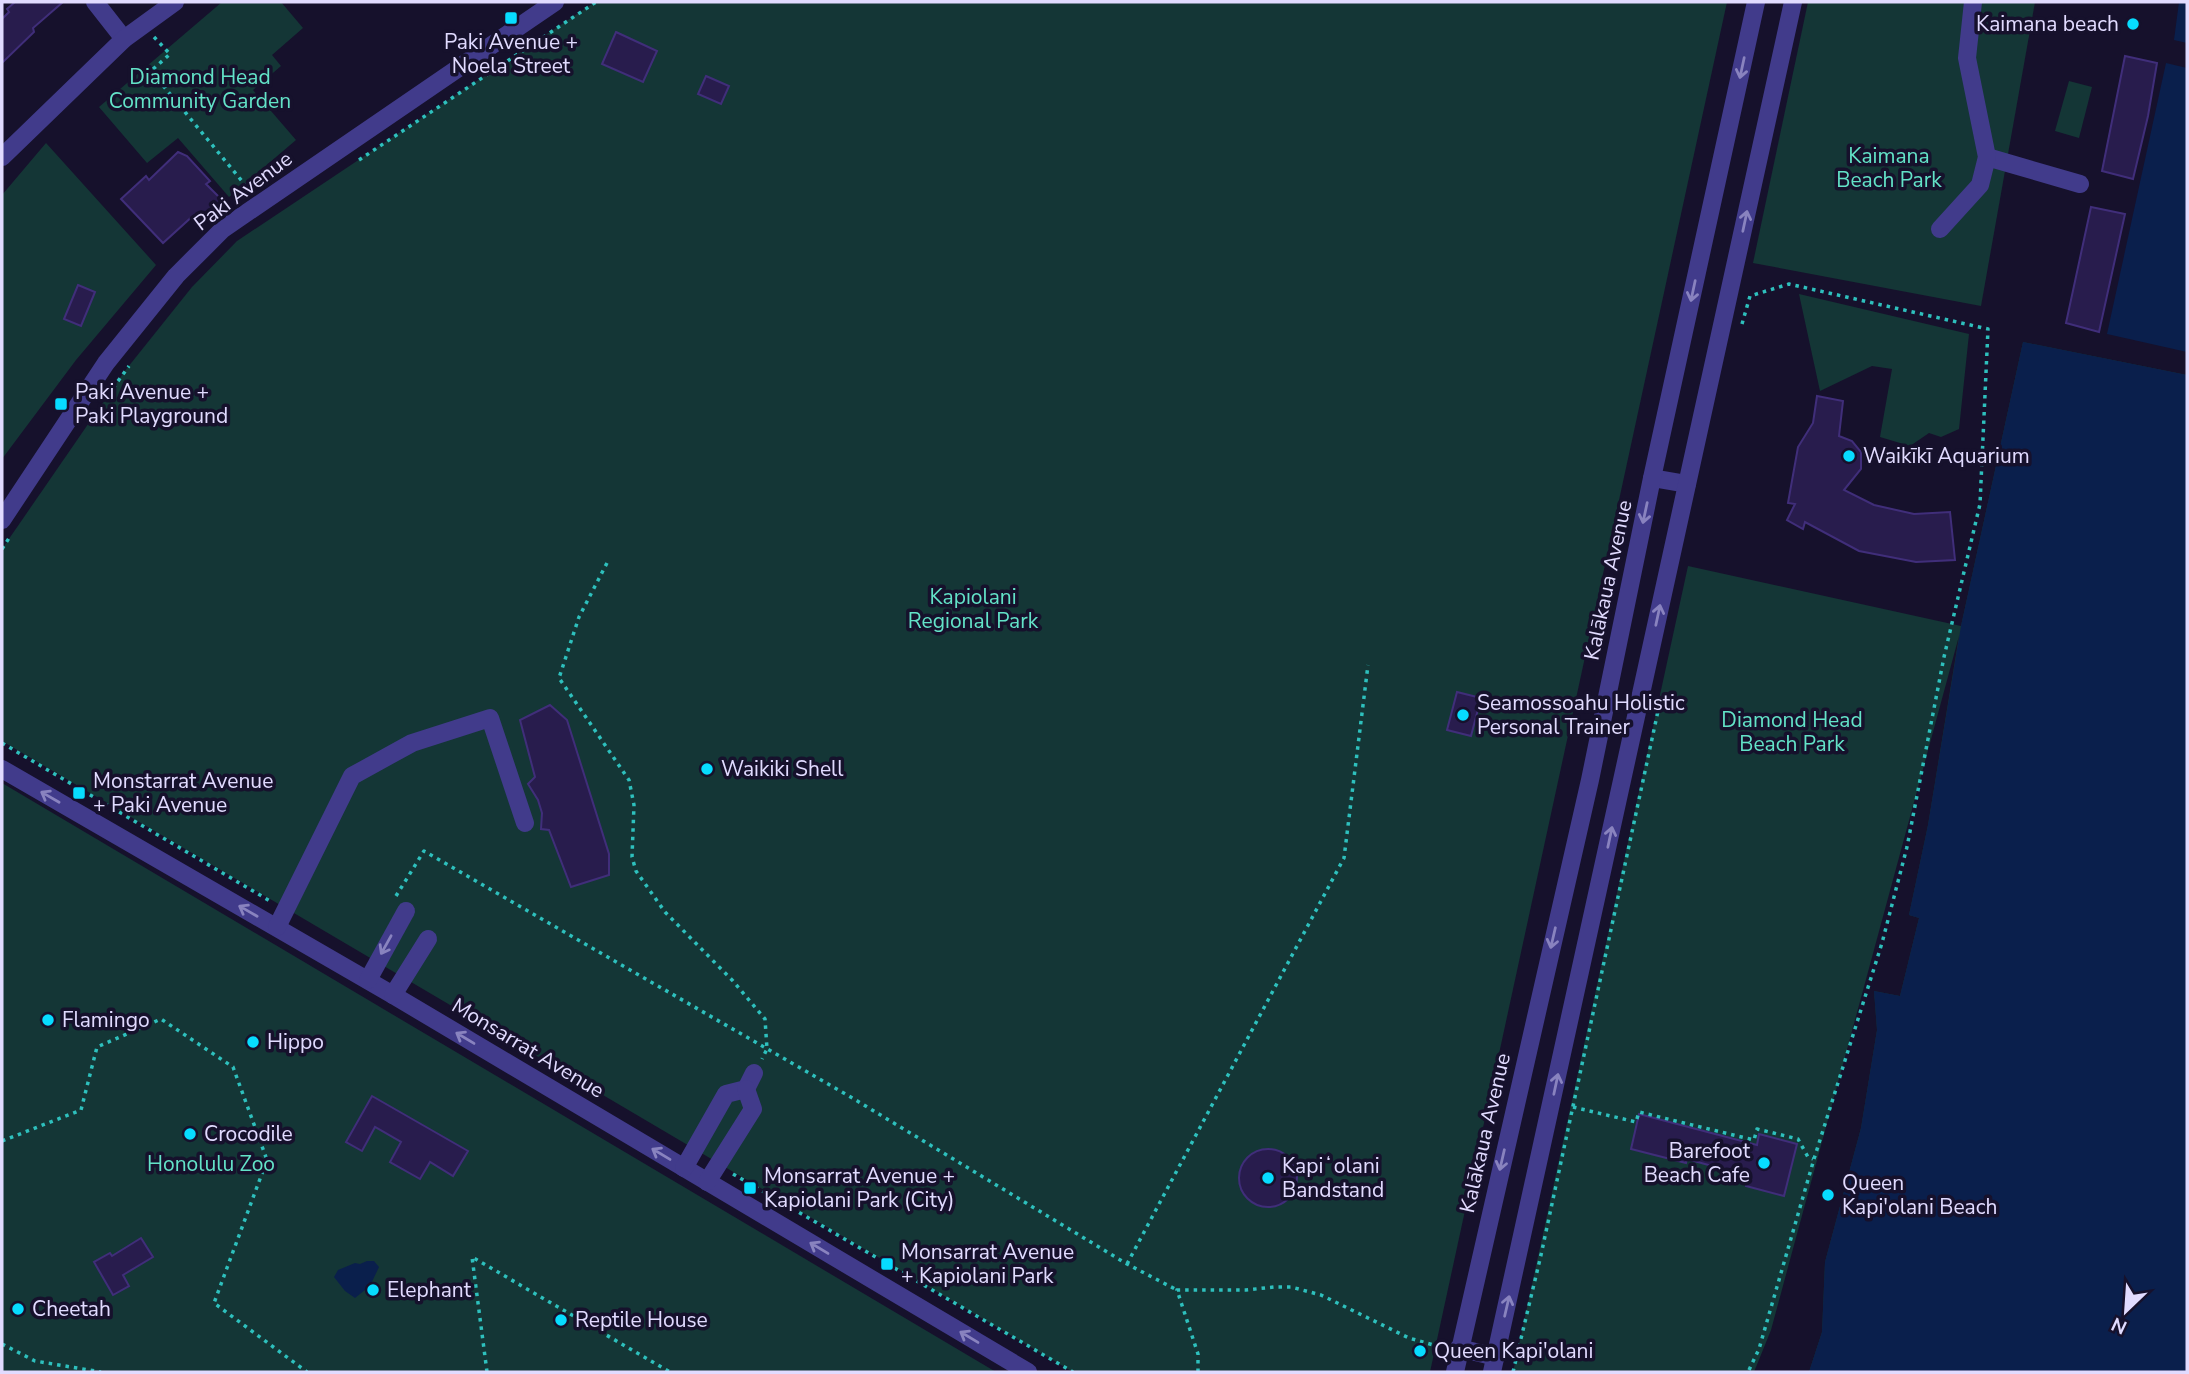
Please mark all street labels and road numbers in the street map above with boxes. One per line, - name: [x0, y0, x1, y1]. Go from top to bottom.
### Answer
- street label: Paki Avenue: [188, 145, 298, 237]
- street label: Kalākaua Avenue: [1577, 497, 1639, 663]
- street label: Monsarrat Avenue: [447, 991, 609, 1105]
- street label: Kalākaua Avenue: [1453, 1050, 1517, 1216]

